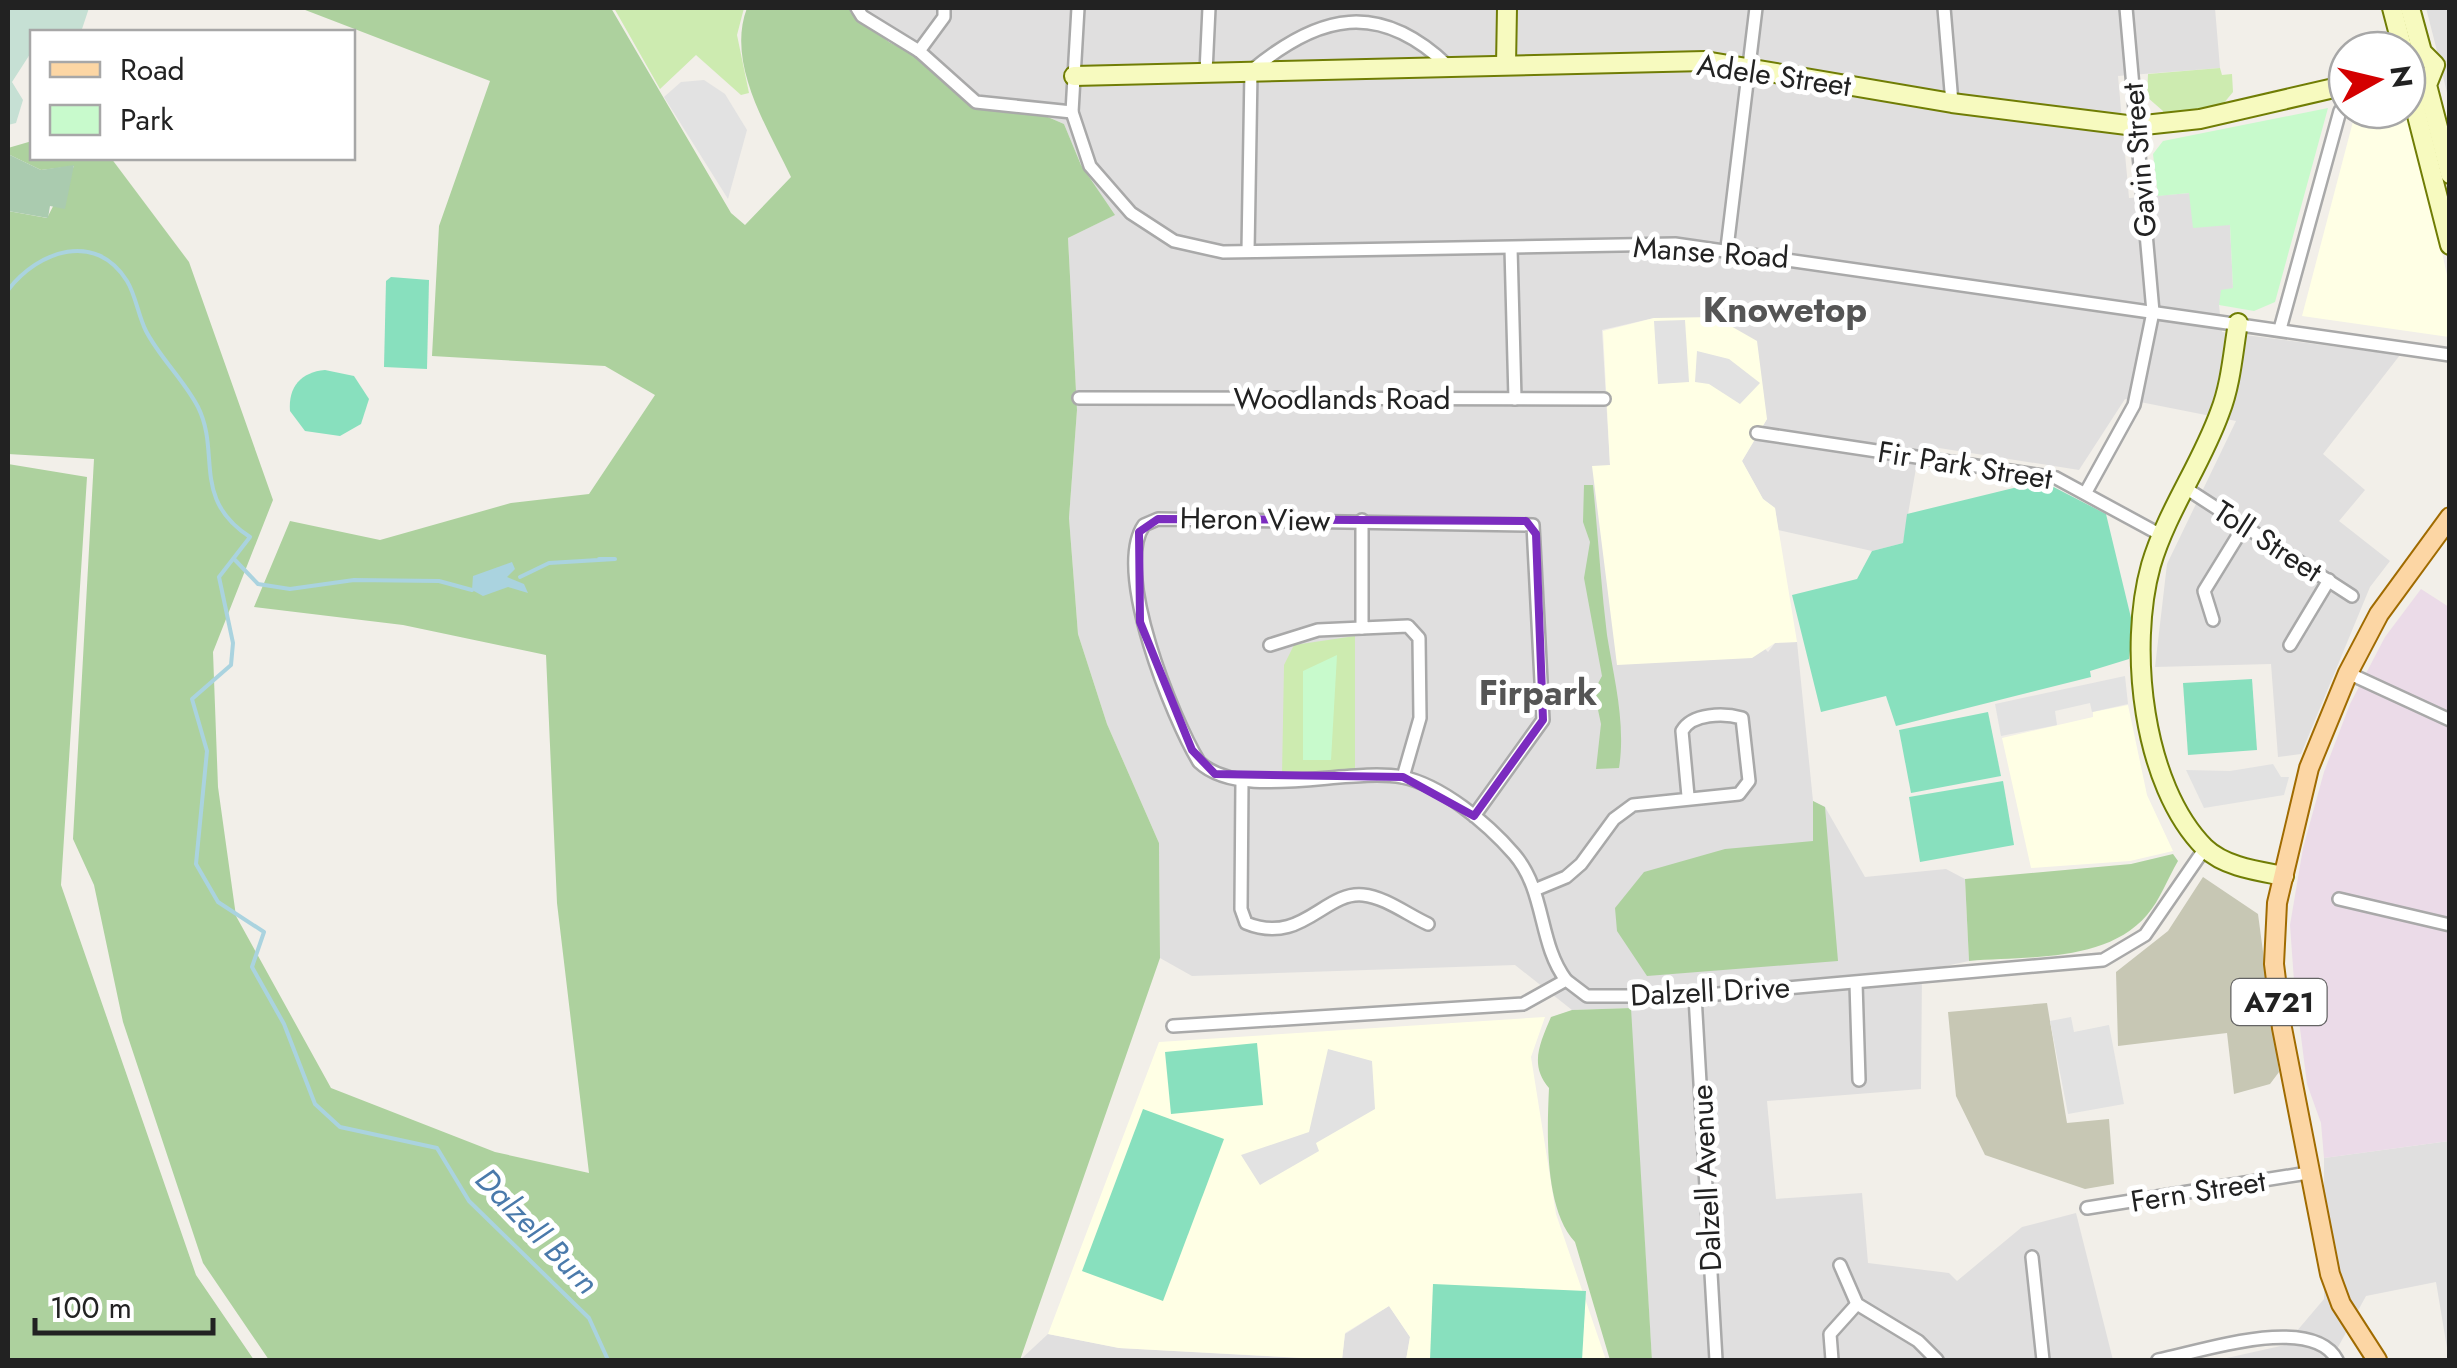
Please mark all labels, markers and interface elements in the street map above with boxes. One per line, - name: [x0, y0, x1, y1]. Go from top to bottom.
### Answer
- legend: [30, 30, 355, 160]
- north arrow: [2327, 30, 2427, 130]
- street label: Adele Street: [1694, 43, 1855, 107]
- text: Road: [120, 48, 185, 91]
- text: N: [2379, 63, 2423, 90]
- street label: Gavin Street: [2111, 80, 2167, 239]
- text: Park: [120, 98, 174, 141]
- street label: Manse Road: [1632, 225, 1790, 279]
- district label: Knowetop: [1703, 285, 1867, 335]
- street label: Woodlands Road: [1233, 377, 1451, 420]
- street label: Fir Park Street: [1875, 430, 2056, 500]
- street label: Toll Street: [2205, 490, 2331, 593]
- street label: Heron View: [1179, 496, 1331, 542]
- district label: Firpark: [1479, 668, 1597, 718]
- street label: Dalzell Drive: [1629, 965, 1791, 1017]
- road number: A721: [2232, 979, 2326, 1025]
- street label: Dalzell Avenue: [1680, 1084, 1732, 1272]
- water label: Dalzell Burn: [465, 1157, 609, 1305]
- street label: Fern Street: [2127, 1159, 2269, 1223]
- scale bar: [35, 1273, 212, 1335]
- text: 100 m: [50, 1286, 132, 1329]

